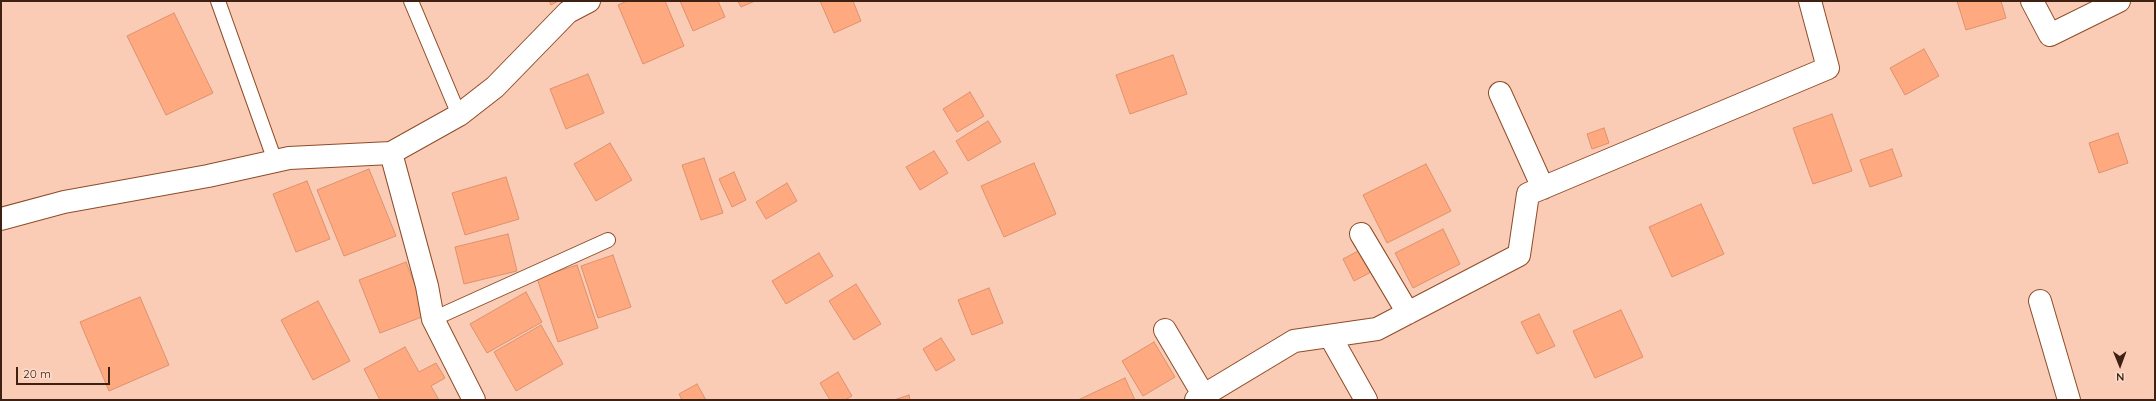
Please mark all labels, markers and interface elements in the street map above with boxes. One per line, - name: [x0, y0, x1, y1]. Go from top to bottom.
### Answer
- north arrow: [2100, 345, 2140, 385]
- scale bar: [18, 359, 112, 385]
- text: 20 m: [23, 366, 51, 381]
- text: N: [2116, 370, 2124, 384]

